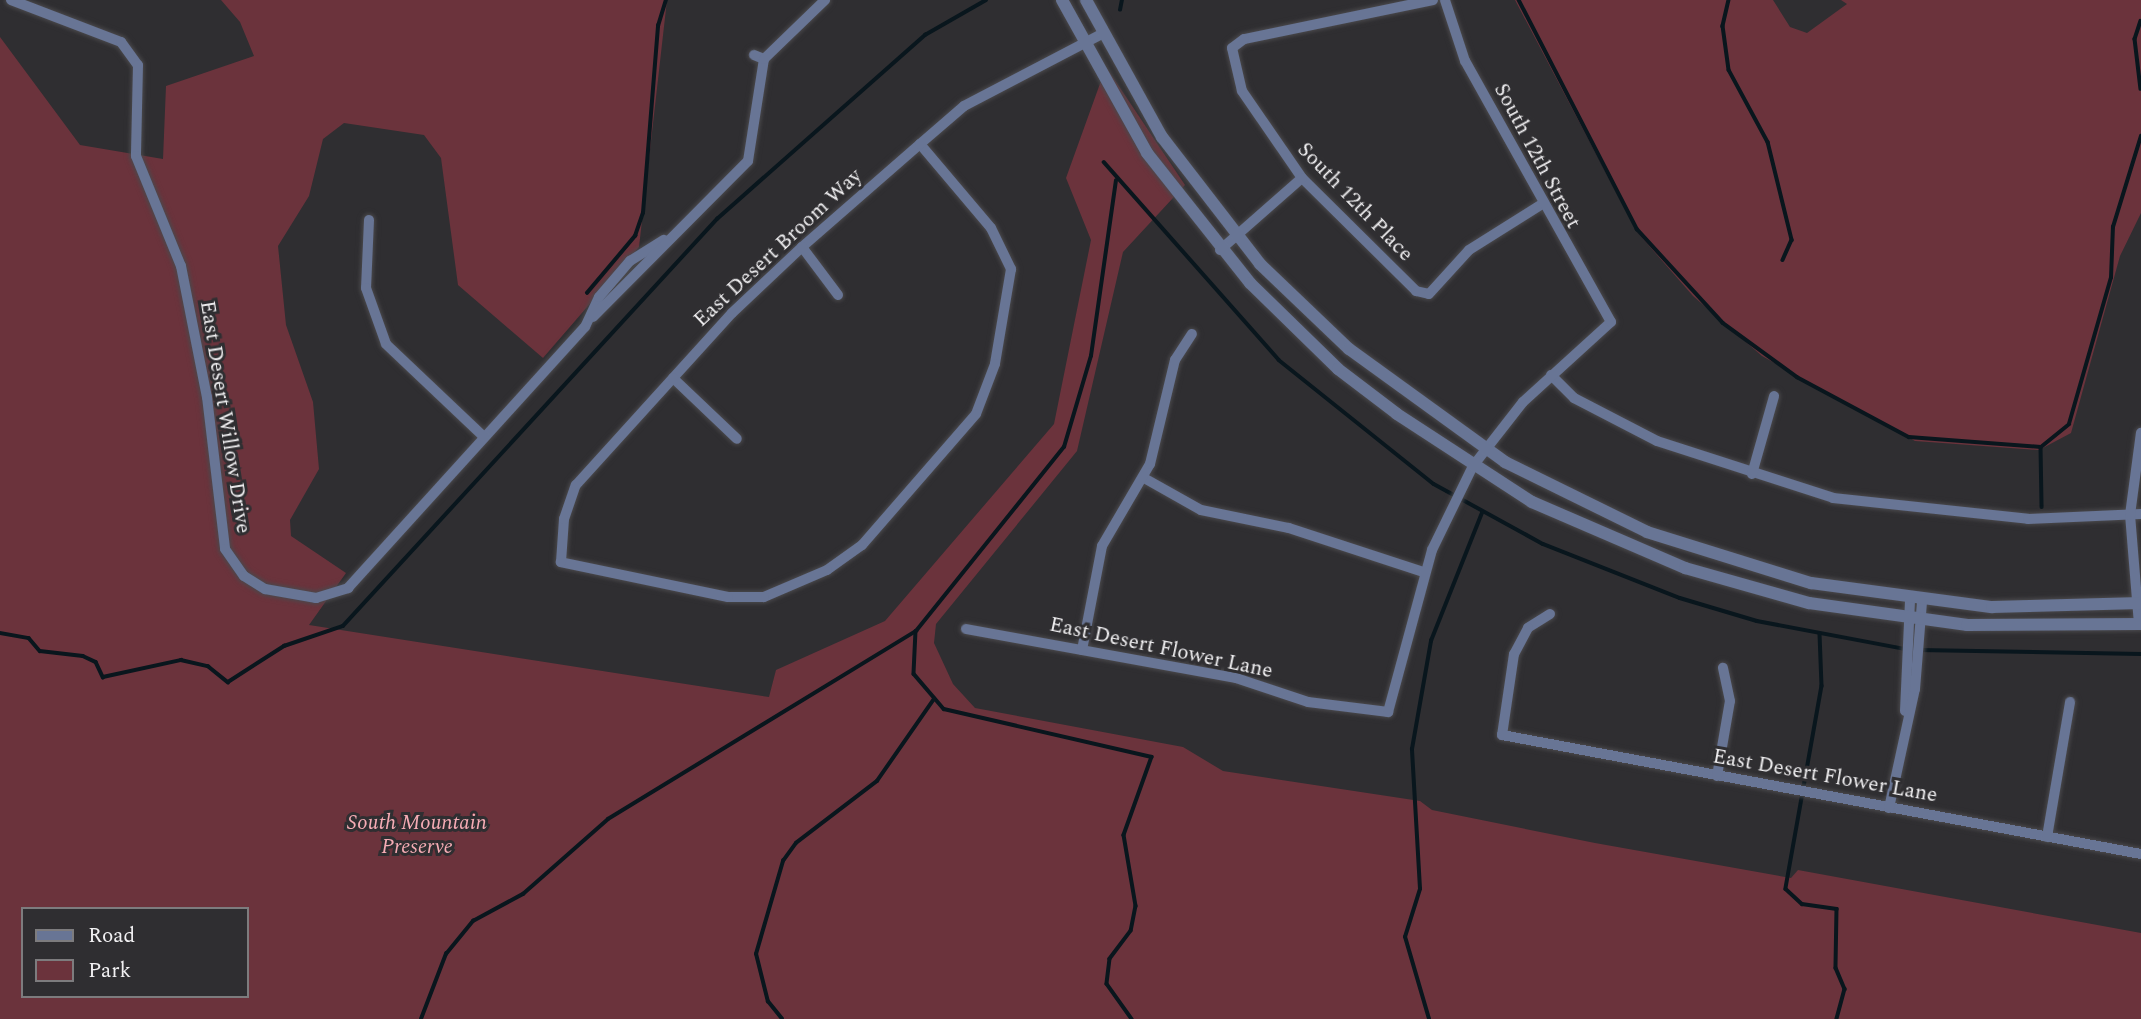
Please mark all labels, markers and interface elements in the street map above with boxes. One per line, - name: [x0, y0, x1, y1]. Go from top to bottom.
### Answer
- street label: South 12th Street: [1488, 79, 1586, 233]
- street label: South 12th Place: [1292, 137, 1418, 267]
- street label: East Desert Broom Way: [689, 163, 867, 333]
- street label: East Desert Willow Drive: [194, 299, 256, 535]
- street label: East Desert Flower Lane: [1047, 612, 1275, 684]
- street label: East Desert Flower Lane: [1711, 744, 1939, 808]
- park label: South Mountain Preserve: [347, 810, 487, 860]
- legend: [21, 907, 248, 998]
- text: Road: [88, 920, 135, 952]
- text: Park: [88, 955, 131, 987]

